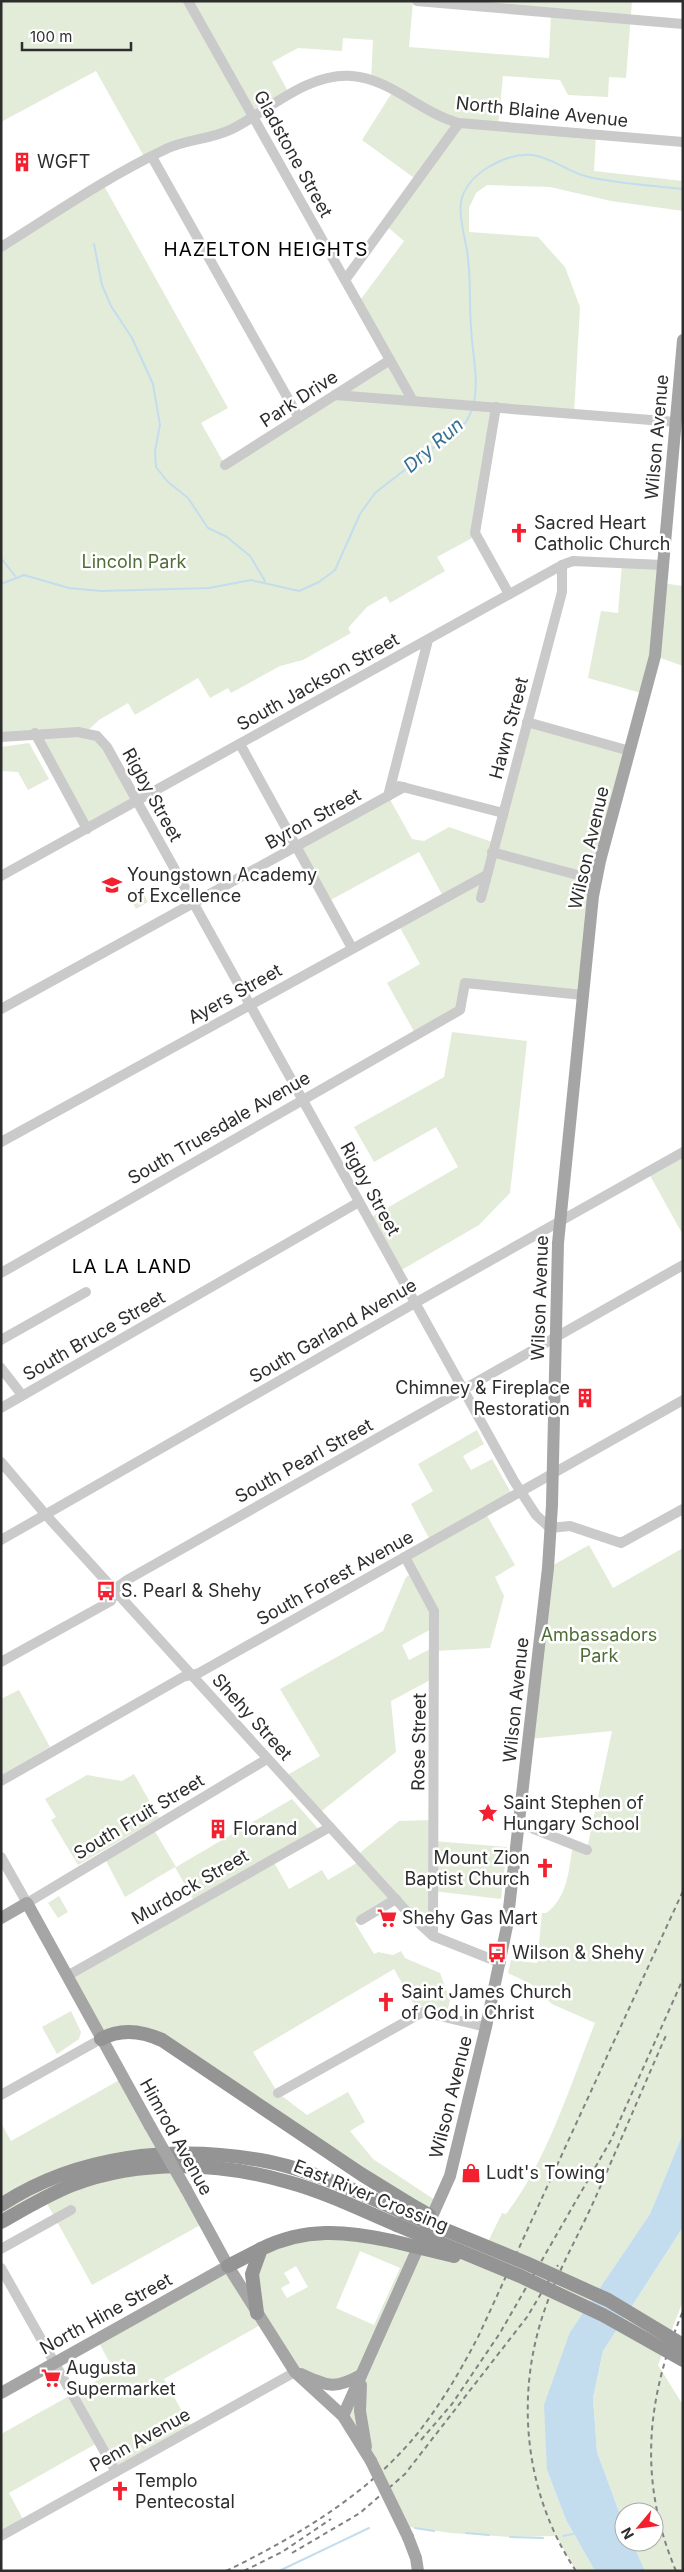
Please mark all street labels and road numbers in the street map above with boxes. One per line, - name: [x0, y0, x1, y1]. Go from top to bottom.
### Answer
- street label: Gladstone Street: [250, 87, 337, 221]
- street label: North Blaine Avenue: [455, 92, 629, 131]
- street label: Park Drive: [256, 366, 341, 431]
- street label: Wilson Avenue: [641, 373, 672, 500]
- street label: South Jackson Street: [233, 628, 402, 735]
- street label: Hawn Street: [485, 674, 532, 781]
- street label: Rigby Street: [118, 744, 187, 845]
- street label: Byron Street: [261, 784, 364, 853]
- street label: Wilson Avenue: [564, 784, 613, 911]
- street label: Ayers Street: [184, 959, 285, 1028]
- street label: South Truesdale Avenue: [124, 1067, 314, 1188]
- street label: Rigby Street: [336, 1138, 405, 1239]
- street label: Wilson Avenue: [527, 1235, 552, 1361]
- street label: South Garland Avenue: [245, 1274, 420, 1387]
- street label: South Bruce Street: [19, 1286, 169, 1385]
- street label: South Pearl Street: [231, 1414, 376, 1507]
- street label: South Forest Avenue: [253, 1526, 417, 1629]
- street label: Wilson Avenue: [498, 1636, 533, 1764]
- street label: Shehy Street: [208, 1669, 297, 1764]
- street label: Rose Street: [407, 1693, 430, 1791]
- street label: South Fruit Street: [70, 1769, 208, 1864]
- street label: Murdock Street: [128, 1845, 252, 1928]
- street label: Wilson Avenue: [425, 2033, 476, 2160]
- street label: Himrod Avenue: [136, 2075, 217, 2199]
- street label: East River Crossing: [291, 2155, 452, 2236]
- street label: North Hine Street: [36, 2269, 176, 2359]
- street label: Penn Avenue: [86, 2403, 194, 2476]

